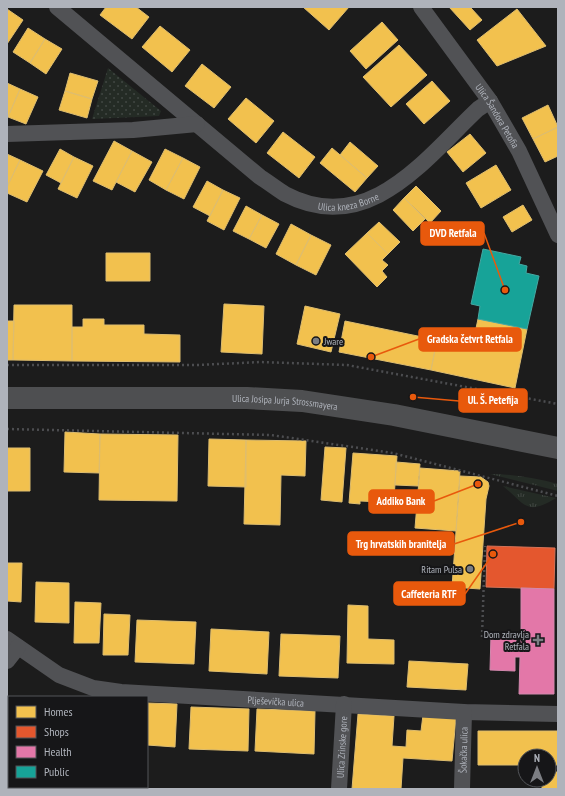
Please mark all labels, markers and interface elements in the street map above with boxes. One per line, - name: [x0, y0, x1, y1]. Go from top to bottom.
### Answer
- street label: Ulica Šandora Petofia: [472, 81, 522, 150]
- street label: Ulica kneza Borne: [317, 190, 381, 214]
- callout: DVD Retfala: [421, 222, 484, 245]
- text: DVD Retfala: [430, 226, 477, 240]
- callout: Gradska četvrt Retfala: [419, 328, 521, 351]
- text: Gradska četvrt Retfala: [427, 332, 513, 346]
- place label: Jware: [323, 335, 343, 348]
- marker: Jware: [311, 336, 321, 346]
- callout: Ul. Š. Petefija: [459, 389, 527, 412]
- street label: Ulica Josipa Jurja Strossmayera: [232, 392, 338, 413]
- text: Ul. Š. Petefija: [468, 393, 519, 407]
- callout: Addiko Bank: [369, 490, 434, 513]
- text: Addiko Bank: [376, 494, 426, 508]
- callout: Trg hrvatskih branitelja: [348, 532, 454, 555]
- text: Trg hrvatskih branitelja: [356, 537, 447, 551]
- place label: Ritam Pulsa: [421, 563, 462, 576]
- marker: Ritam Pulsa: [465, 564, 475, 574]
- callout: Caffeteria RTF: [394, 582, 465, 605]
- text: Caffeteria RTF: [401, 587, 457, 601]
- place label: Dom zdravlja Retfala: [484, 628, 529, 653]
- marker: Dom zdravlja Retfala: [532, 634, 544, 646]
- street label: Plješevička ulica: [247, 693, 304, 710]
- legend: [8, 696, 148, 788]
- text: Homes: [44, 704, 72, 719]
- street label: Ulica Zrinske gore: [334, 716, 350, 778]
- text: Shops: [44, 724, 69, 739]
- street label: Šokačka ulica: [456, 727, 471, 773]
- text: Health: [44, 744, 72, 759]
- north arrow: [517, 748, 557, 788]
- text: N: [534, 751, 540, 765]
- text: Public: [44, 764, 70, 779]

